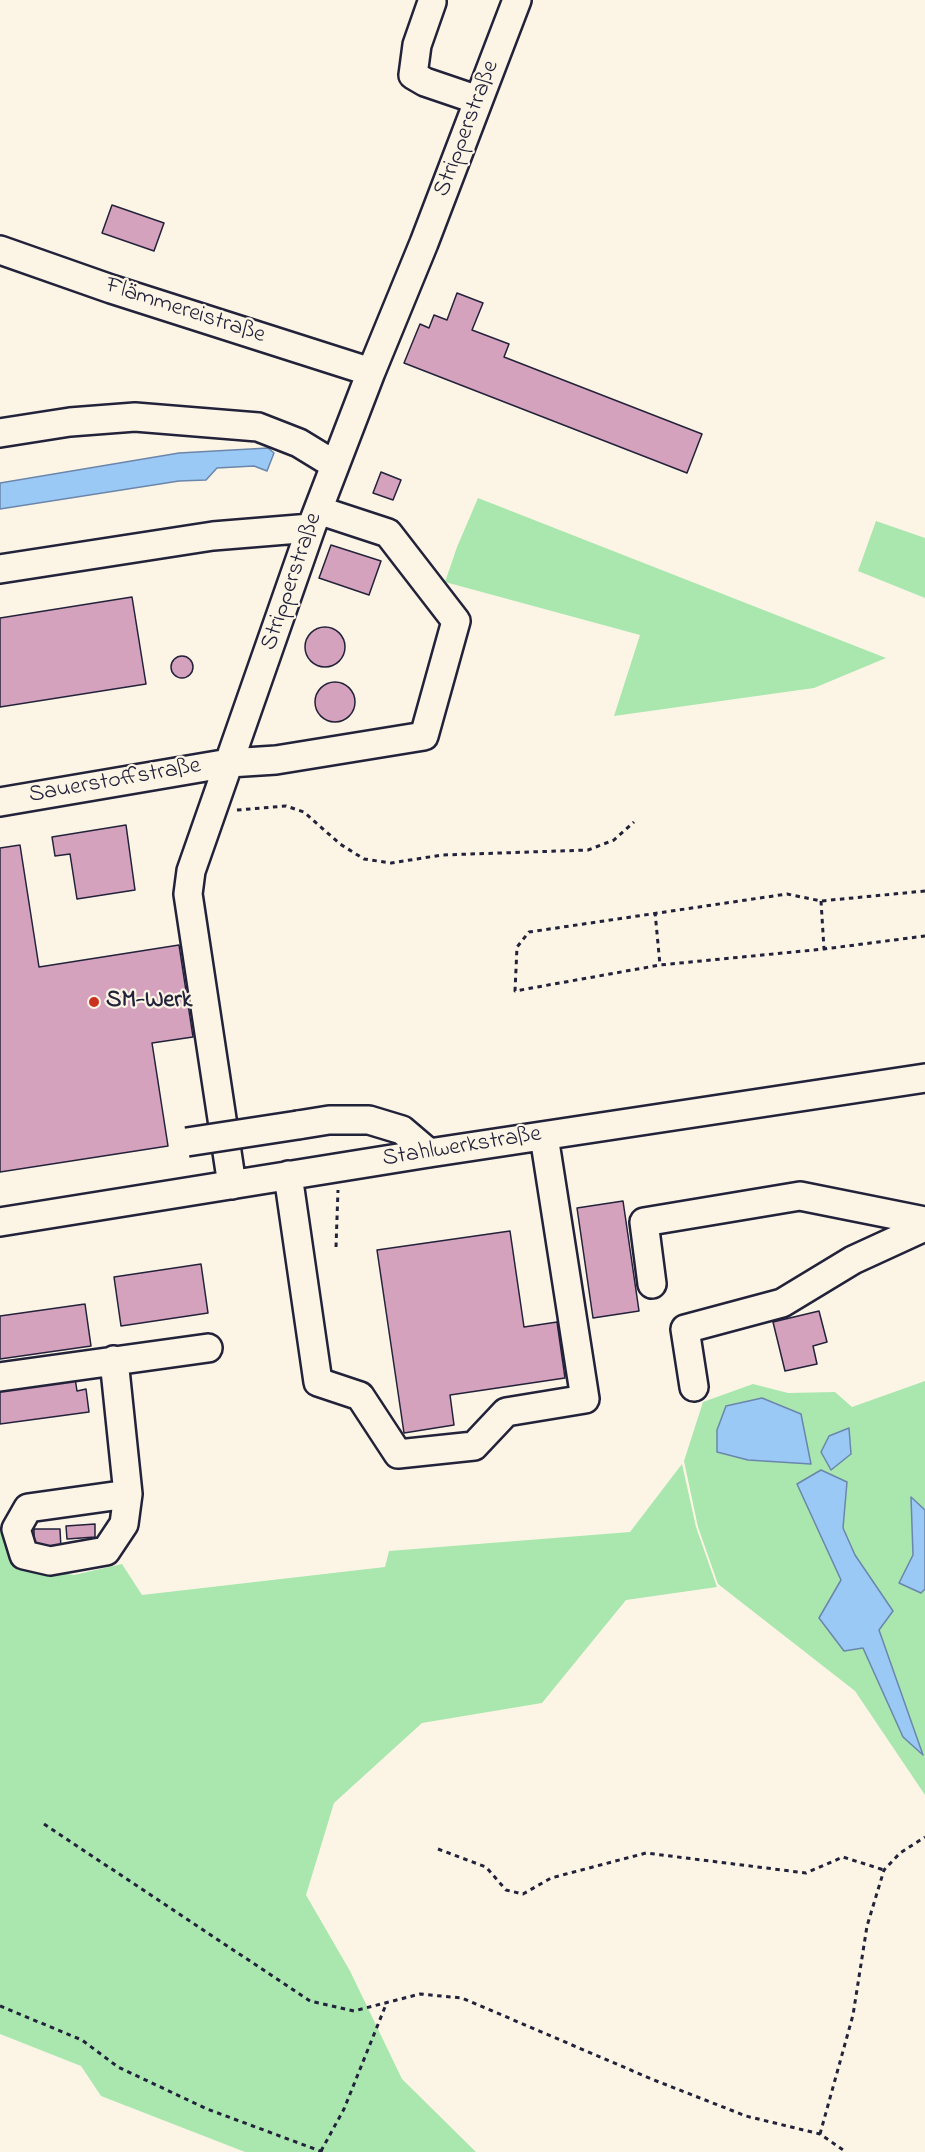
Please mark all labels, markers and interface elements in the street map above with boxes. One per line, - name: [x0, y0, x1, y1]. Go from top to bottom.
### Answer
- street label: Stripperstraße: [429, 57, 507, 201]
- street label: Flämmereistraße: [102, 273, 268, 351]
- street label: Stripperstraße: [256, 509, 330, 655]
- street label: Sauerstoffstraße: [27, 753, 203, 811]
- place label: SM-Werk: [106, 988, 192, 1016]
- marker: SM-Werk: [87, 995, 101, 1009]
- street label: Stahlwerkstraße: [381, 1121, 543, 1175]

